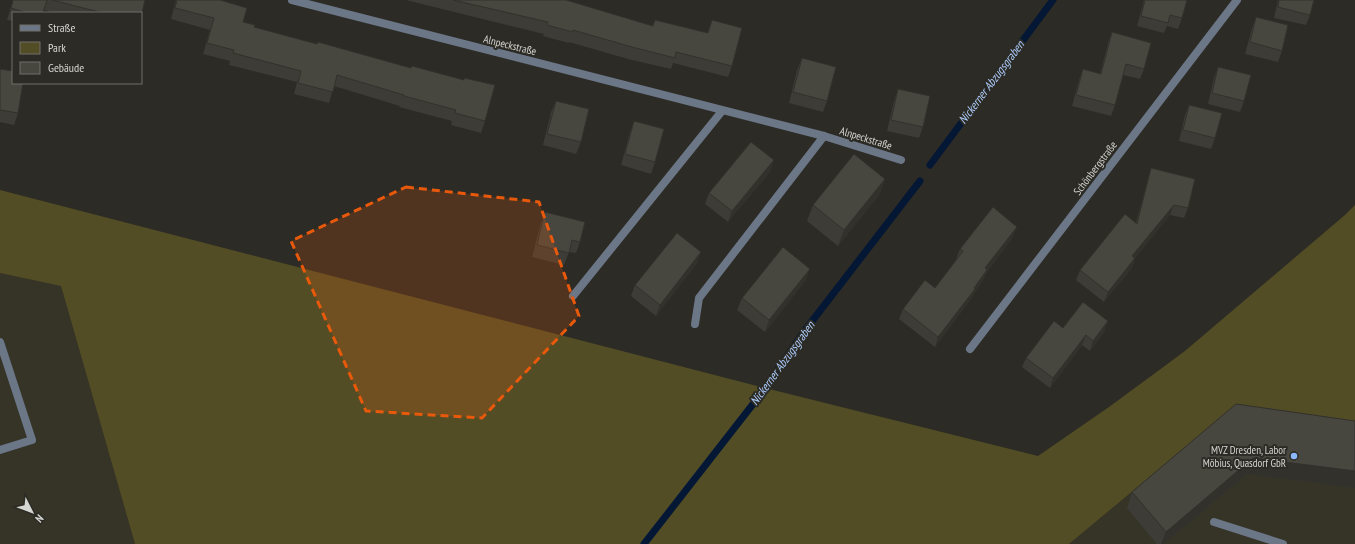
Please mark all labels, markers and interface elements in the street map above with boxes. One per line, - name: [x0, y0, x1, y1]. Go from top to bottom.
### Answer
- legend: [12, 12, 142, 84]
- text: Straße: [48, 20, 75, 35]
- street label: Alnpeckstraße: [482, 32, 538, 58]
- water label: Nickerner Abzugsgraben: [955, 37, 1028, 126]
- text: Park: [48, 40, 66, 55]
- text: Gebäude: [48, 60, 84, 75]
- street label: Alnpeckstraße: [838, 123, 894, 153]
- street label: Schönbergstraße: [1070, 138, 1120, 198]
- water label: Nickerner Abzugsgraben: [747, 318, 818, 408]
- place label: MVZ Dresden, Labor Möbius, Quasdorf GbR: [1203, 443, 1286, 470]
- marker: MVZ Dresden, Labor Möbius, Quasdorf GbR: [1289, 451, 1299, 461]
- north arrow: [12, 492, 52, 532]
- text: N: [32, 512, 47, 526]

